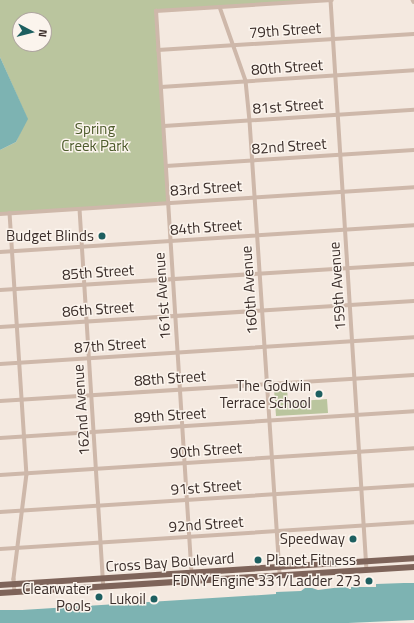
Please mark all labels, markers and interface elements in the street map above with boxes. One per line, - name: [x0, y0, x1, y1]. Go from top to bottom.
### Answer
- north arrow: [12, 12, 52, 52]
- street label: 79th Street: [248, 19, 322, 41]
- text: N: [35, 29, 51, 38]
- street label: 80th Street: [250, 56, 324, 78]
- street label: 81st Street: [252, 95, 324, 117]
- park label: Spring Creek Park: [61, 119, 129, 154]
- street label: 82nd Street: [251, 134, 327, 158]
- street label: 83rd Street: [170, 177, 242, 199]
- street label: 84th Street: [169, 216, 243, 238]
- place label: Budget Blinds: [6, 227, 94, 245]
- marker: Budget Blinds: [97, 231, 107, 241]
- street label: 159th Avenue: [325, 241, 349, 331]
- street label: 160th Avenue: [237, 245, 261, 335]
- street label: 161st Avenue: [150, 252, 174, 340]
- street label: 85th Street: [61, 261, 135, 283]
- street label: 86th Street: [61, 298, 135, 320]
- street label: 87th Street: [73, 334, 147, 356]
- street label: 162nd Avenue: [69, 364, 93, 456]
- street label: 88th Street: [133, 367, 207, 389]
- place label: The Godwin Terrace School: [220, 376, 311, 411]
- marker: The Godwin Terrace School: [314, 389, 324, 399]
- street label: 89th Street: [133, 404, 207, 426]
- street label: 90th Street: [169, 439, 243, 461]
- street label: 91st Street: [170, 476, 242, 498]
- street label: 92nd Street: [168, 512, 244, 536]
- place label: Speedway: [280, 530, 345, 548]
- marker: Speedway: [348, 534, 358, 544]
- street label: Cross Bay Boulevard: [105, 549, 235, 575]
- place label: Planet Fitness: [266, 551, 356, 569]
- marker: Planet Fitness: [253, 555, 263, 565]
- place label: FDNY Engine 331/Ladder 273: [172, 572, 361, 590]
- marker: FDNY Engine 331/Ladder 273: [364, 576, 374, 586]
- place label: Clearwater Pools: [22, 579, 91, 614]
- place label: Lukoil: [109, 590, 146, 608]
- marker: Clearwater Pools: [94, 592, 104, 602]
- marker: Lukoil: [149, 594, 159, 604]

